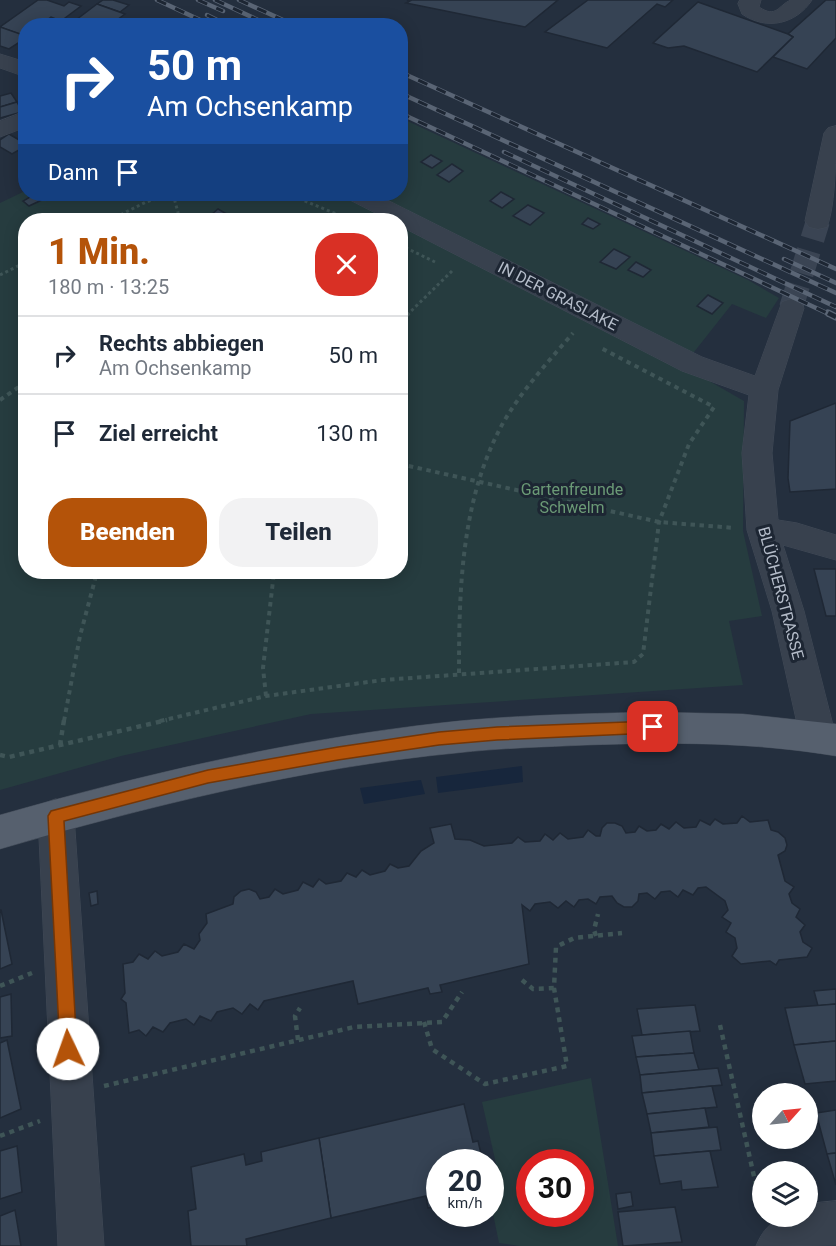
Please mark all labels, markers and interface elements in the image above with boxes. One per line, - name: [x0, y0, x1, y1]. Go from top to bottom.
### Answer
- text: 50 m: [147, 41, 242, 90]
- icon: right: [48, 42, 126, 120]
- text: Am Ochsenkamp: [147, 91, 353, 123]
- icon: arrive: [111, 156, 144, 189]
- text: Dann: [48, 160, 99, 185]
- text: 1 Min.: [48, 231, 150, 273]
- button: close: [315, 233, 378, 296]
- street label: IN DER GRASLAKE: [495, 258, 621, 334]
- text: 180 m · 13:25: [48, 275, 169, 299]
- text: Rechts abbiegen: [99, 331, 264, 356]
- icon: right: [48, 339, 81, 372]
- text: 50 m: [329, 343, 378, 368]
- text: Am Ochsenkamp: [99, 356, 252, 380]
- icon: arrive: [48, 417, 81, 450]
- text: Ziel erreicht: [99, 421, 218, 446]
- text: 130 m: [316, 421, 378, 446]
- park label: Gartenfreunde Schwelm: [521, 480, 623, 517]
- button: Beenden: [48, 498, 207, 567]
- button: Teilen: [219, 498, 378, 567]
- street label: BLÜCHERSTRASSE: [754, 524, 808, 662]
- pin: [627, 701, 678, 752]
- icon: arrive: [636, 710, 669, 743]
- position arrow: [36, 1017, 100, 1081]
- north arrow: [752, 1083, 818, 1149]
- map controls: [752, 1083, 818, 1227]
- speed limit sign: 30: [516, 1149, 594, 1227]
- button: layers: [752, 1161, 818, 1227]
- text: 20: [448, 1163, 482, 1198]
- text: km/h: [447, 1194, 483, 1212]

